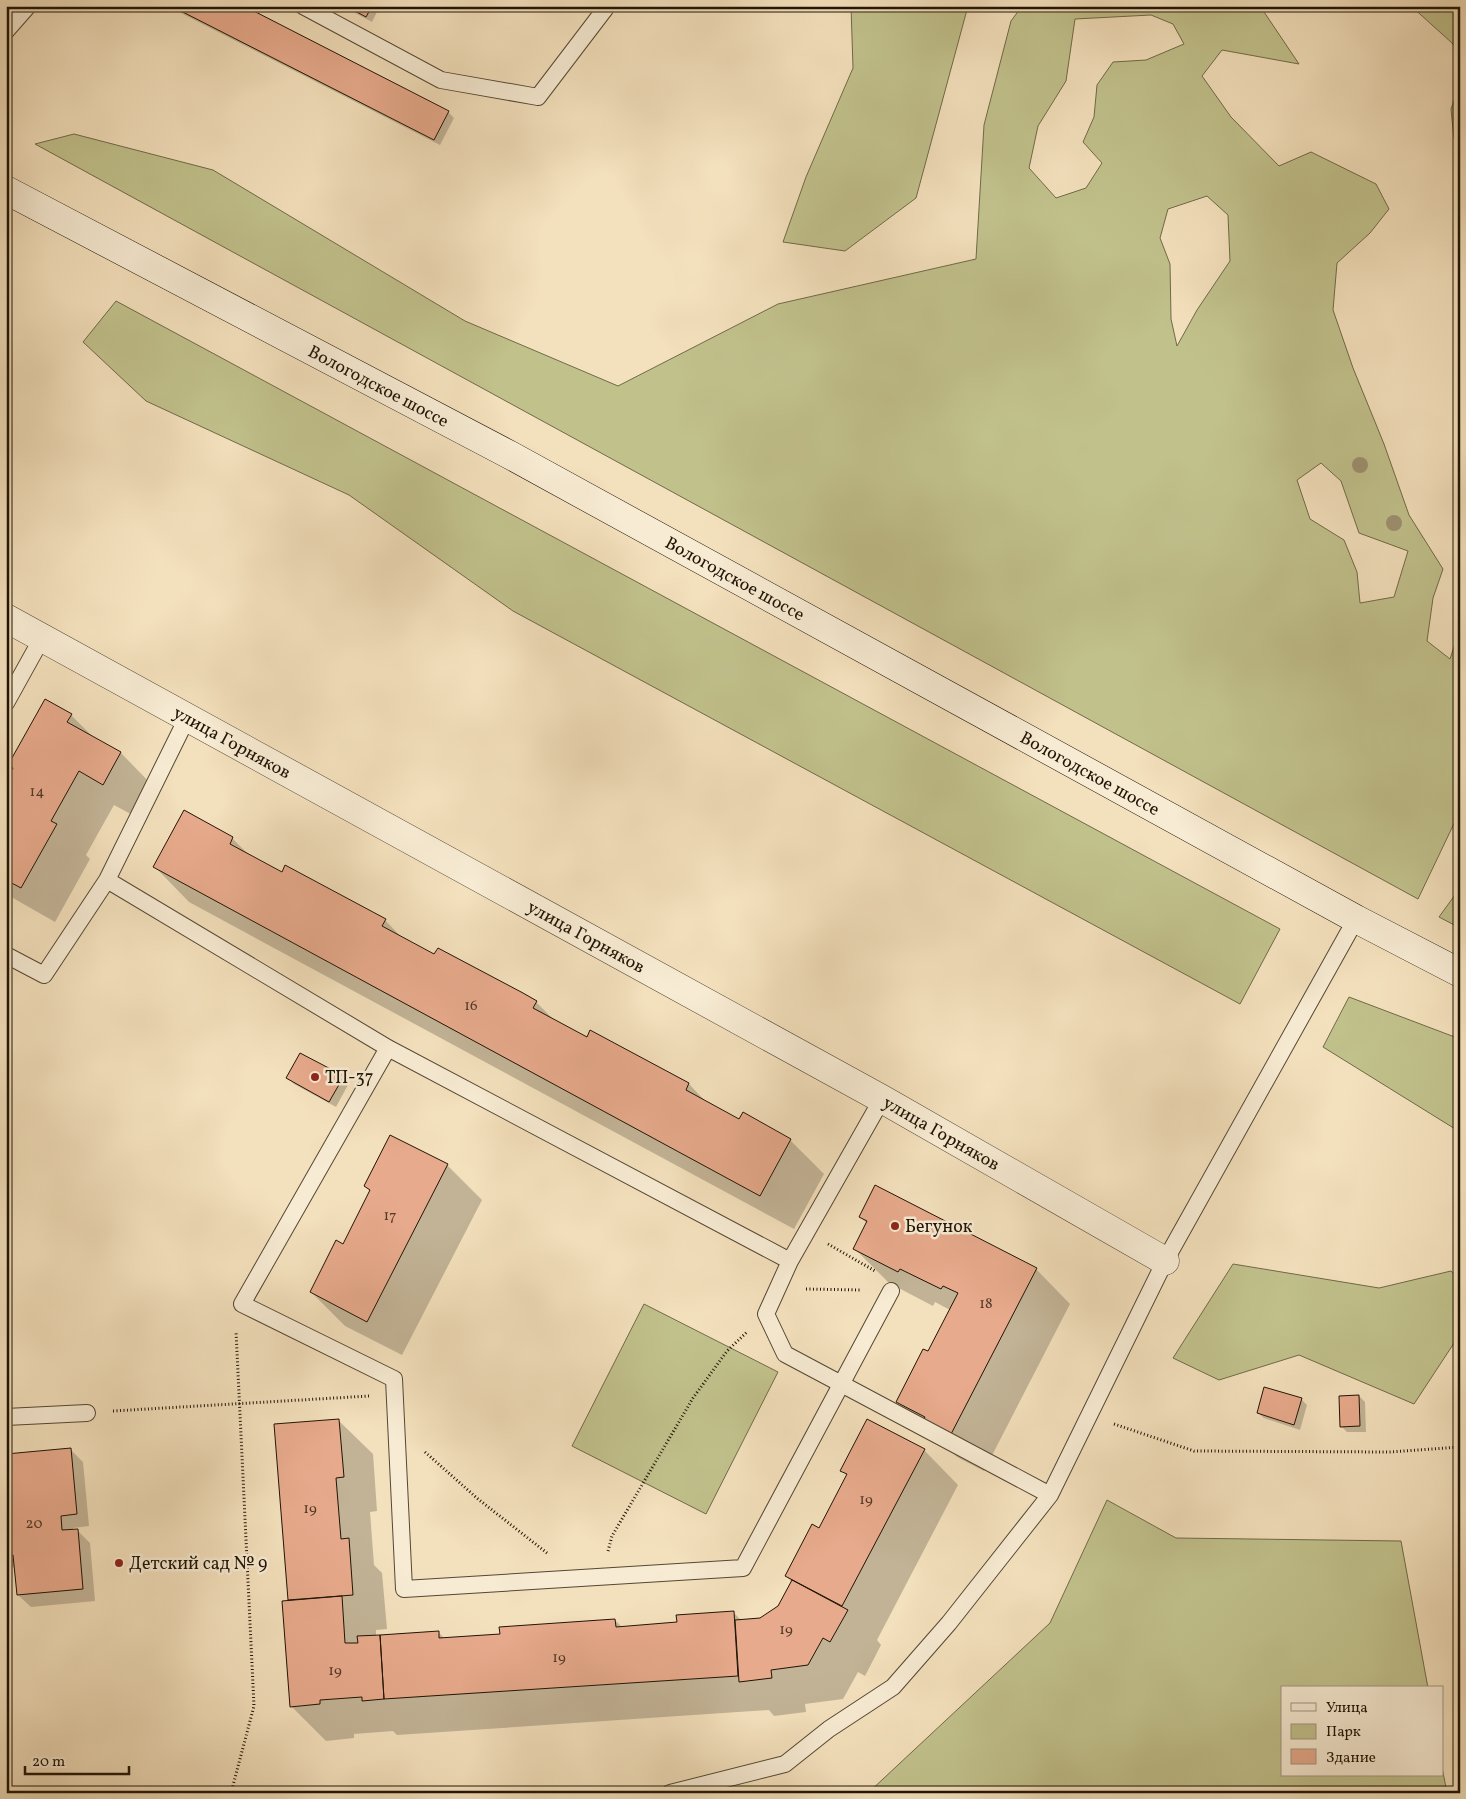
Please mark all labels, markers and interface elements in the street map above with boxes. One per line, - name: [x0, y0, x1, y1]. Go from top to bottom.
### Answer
- street label: Вологодское шоссе: [303, 340, 453, 435]
- street label: Вологодское шоссе: [660, 531, 809, 628]
- street label: улица Горняков: [168, 701, 295, 786]
- street label: Вологодское шоссе: [1015, 726, 1164, 823]
- house number: 14: [30, 782, 44, 803]
- street label: улица Горняков: [522, 895, 649, 980]
- house number: 16: [464, 996, 478, 1017]
- place label: ТП-37: [325, 1066, 373, 1091]
- marker: ТП-37: [309, 1071, 321, 1083]
- street label: улица Горняков: [878, 1091, 1004, 1178]
- house number: 17: [383, 1206, 397, 1227]
- place label: Бегунок: [905, 1215, 973, 1240]
- marker: Бегунок: [889, 1220, 901, 1232]
- house number: 18: [979, 1294, 993, 1315]
- house number: 19: [859, 1490, 873, 1511]
- house number: 19: [303, 1499, 317, 1520]
- house number: 20: [26, 1514, 42, 1535]
- place label: Детский сад № 9: [129, 1552, 267, 1577]
- marker: Детский сад № 9: [113, 1557, 125, 1569]
- house number: 19: [779, 1620, 793, 1641]
- house number: 19: [552, 1648, 566, 1669]
- house number: 19: [328, 1661, 342, 1682]
- legend: [1281, 1686, 1444, 1776]
- text: Улица: [1326, 1698, 1368, 1719]
- text: Парк: [1326, 1722, 1361, 1743]
- scale bar: [25, 1744, 129, 1776]
- text: Здание: [1326, 1748, 1376, 1769]
- text: 20 m: [32, 1752, 65, 1773]

